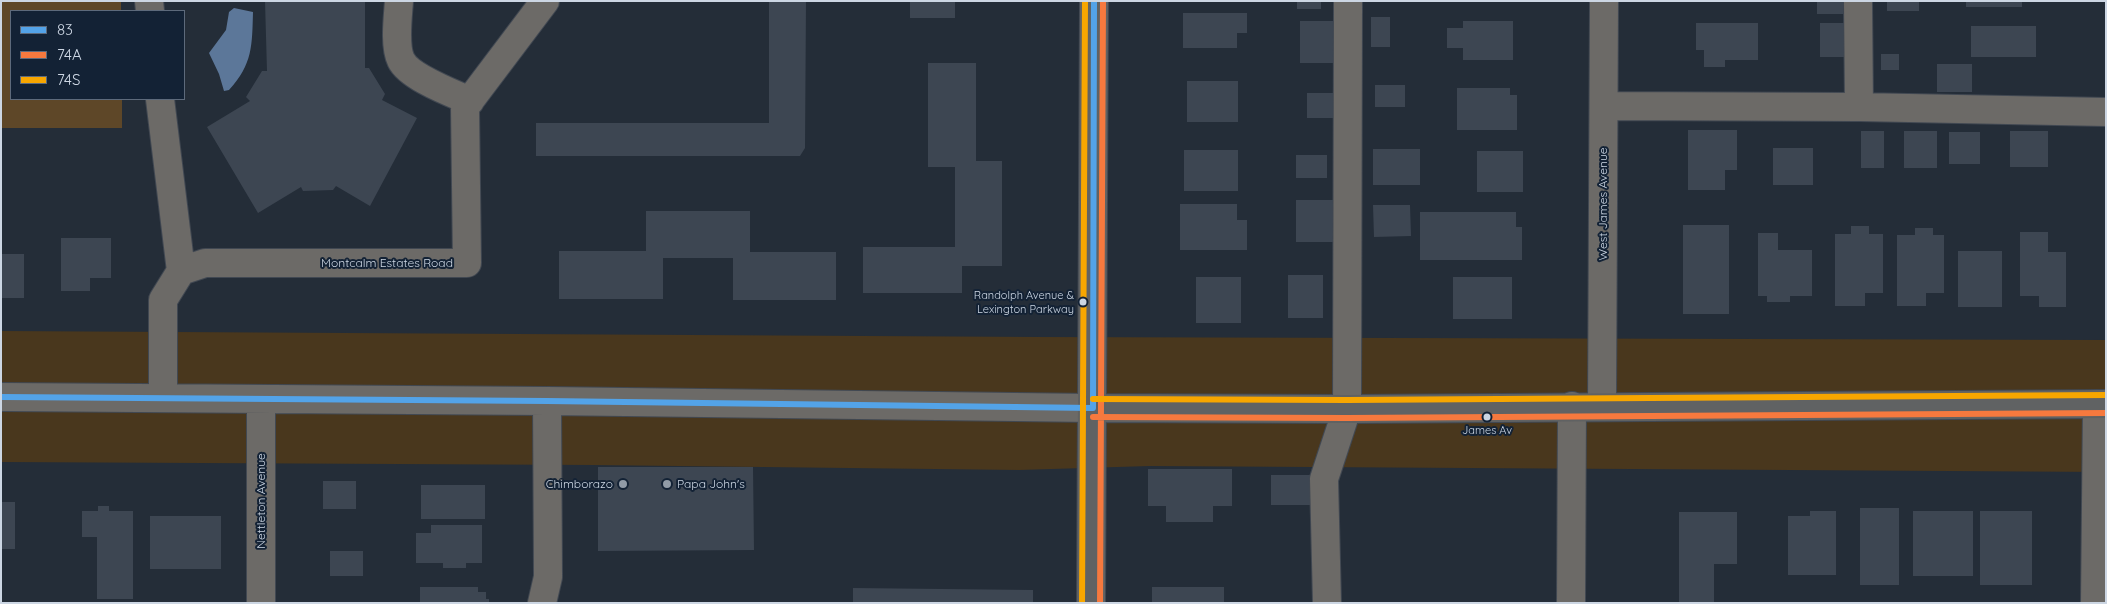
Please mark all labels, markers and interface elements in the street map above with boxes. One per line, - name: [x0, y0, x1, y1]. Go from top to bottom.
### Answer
- legend: [10, 10, 185, 100]
- text: 83: [57, 20, 73, 39]
- text: 74A: [57, 45, 82, 64]
- text: 74S: [57, 70, 80, 89]
- street label: West James Avenue: [1596, 148, 1610, 260]
- street label: Montcalm Estates Road: [321, 256, 453, 270]
- place label: Randolph Avenue & Lexington Parkway: [974, 289, 1074, 315]
- marker: Randolph Avenue & Lexington Parkway: [1078, 297, 1088, 307]
- marker: James Av: [1482, 412, 1492, 422]
- place label: James Av: [1462, 424, 1512, 438]
- street label: Nettleton Avenue: [254, 453, 268, 549]
- place label: Chimborazo: [546, 477, 613, 491]
- place label: Papa John's: [677, 477, 745, 491]
- marker: Chimborazo: [617, 478, 629, 490]
- marker: Papa John's: [661, 478, 673, 490]

